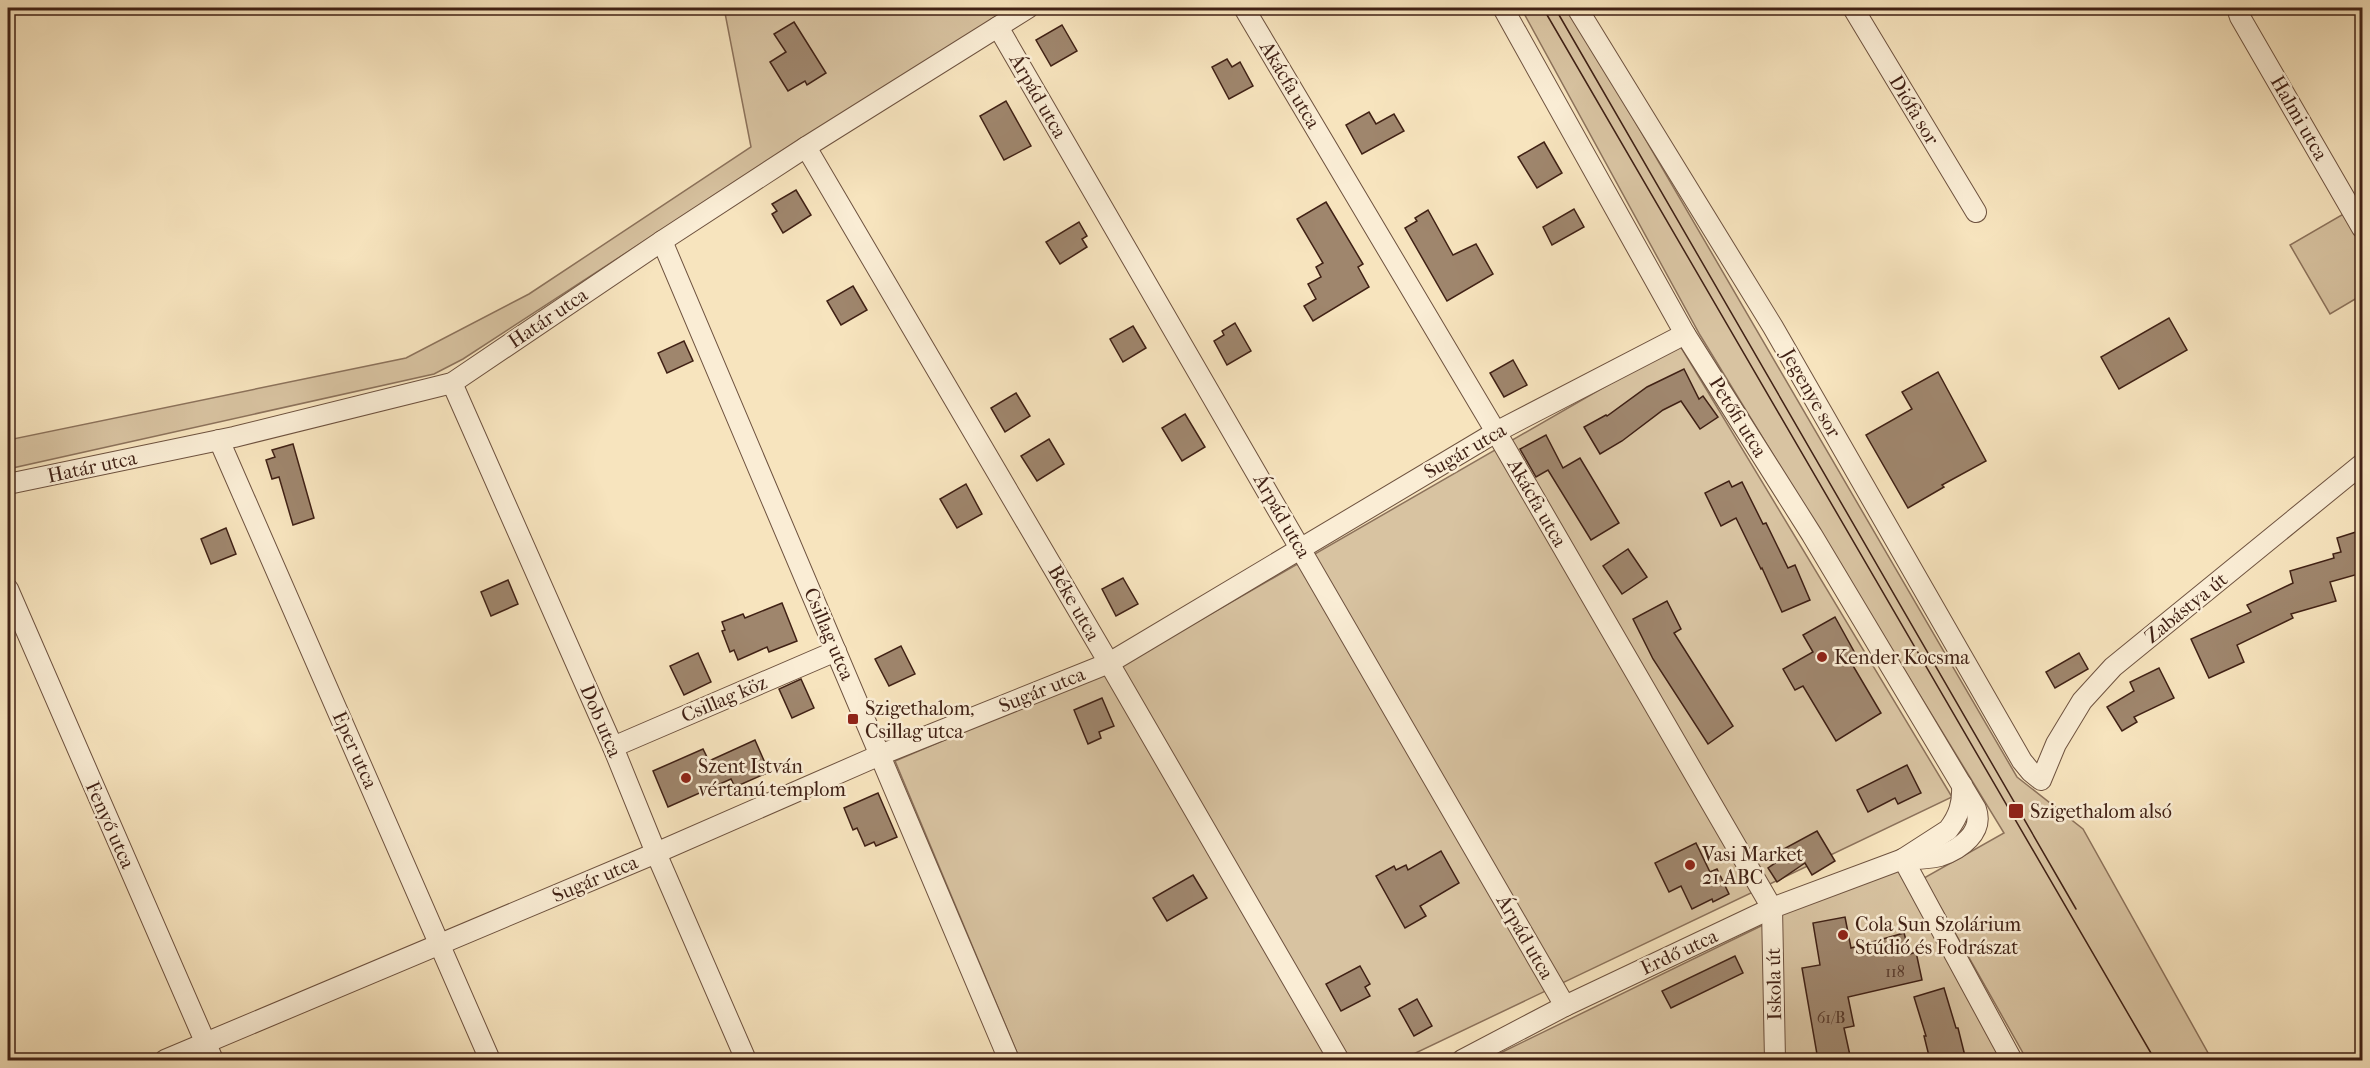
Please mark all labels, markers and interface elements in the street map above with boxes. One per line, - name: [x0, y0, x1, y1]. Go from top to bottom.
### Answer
- street label: Akácfa utca: [1254, 36, 1325, 134]
- street label: Árpád utca: [1004, 48, 1073, 143]
- street label: Diófa sor: [1884, 71, 1944, 149]
- street label: Halmi utca: [2266, 72, 2333, 165]
- street label: Határ utca: [504, 283, 593, 353]
- street label: Jegenye sor: [1775, 343, 1846, 442]
- street label: Petőfi utca: [1704, 372, 1772, 462]
- street label: Sugár utca: [1420, 418, 1511, 484]
- street label: Határ utca: [45, 446, 139, 488]
- street label: Akácfa utca: [1502, 454, 1572, 552]
- street label: Árpád utca: [1248, 468, 1317, 563]
- street label: Béke utca: [1043, 561, 1105, 646]
- street label: Zabástya út: [2140, 568, 2232, 648]
- street label: Csillag utca: [799, 584, 859, 685]
- place label: Kender Kocsma: [1834, 646, 1970, 669]
- marker: Kender Kocsma: [1815, 650, 1829, 664]
- street label: Sugár utca: [996, 662, 1089, 718]
- street label: Csillag köz: [678, 671, 770, 727]
- street label: Dob utca: [575, 681, 627, 761]
- place label: Szigethalom, Csillag utca: [865, 697, 974, 743]
- street label: Eper utca: [328, 708, 383, 793]
- marker: Szigethalom, Csillag utca: [846, 712, 860, 726]
- place label: Szent István vértanú templom: [698, 755, 846, 801]
- marker: Szent István vértanú templom: [679, 771, 693, 785]
- street label: Fenyő utca: [81, 778, 140, 873]
- place label: Szigethalom alsó: [2030, 800, 2172, 823]
- marker: Szigethalom alsó: [2007, 802, 2025, 820]
- place label: Vasi Market 21 ABC: [1701, 843, 1804, 889]
- street label: Sugár utca: [549, 850, 642, 907]
- marker: Vasi Market 21 ABC: [1683, 858, 1697, 872]
- street label: Árpád utca: [1491, 889, 1560, 984]
- place label: Cola Sun Szolárium Stúdió és Fodrászat: [1855, 913, 2022, 959]
- street label: Erdő utca: [1637, 924, 1722, 980]
- marker: Cola Sun Szolárium Stúdió és Fodrászat: [1836, 928, 1850, 942]
- street label: Iskola út: [1762, 948, 1786, 1020]
- house number: 118: [1885, 962, 1905, 981]
- house number: 61/B: [1817, 1008, 1845, 1027]

